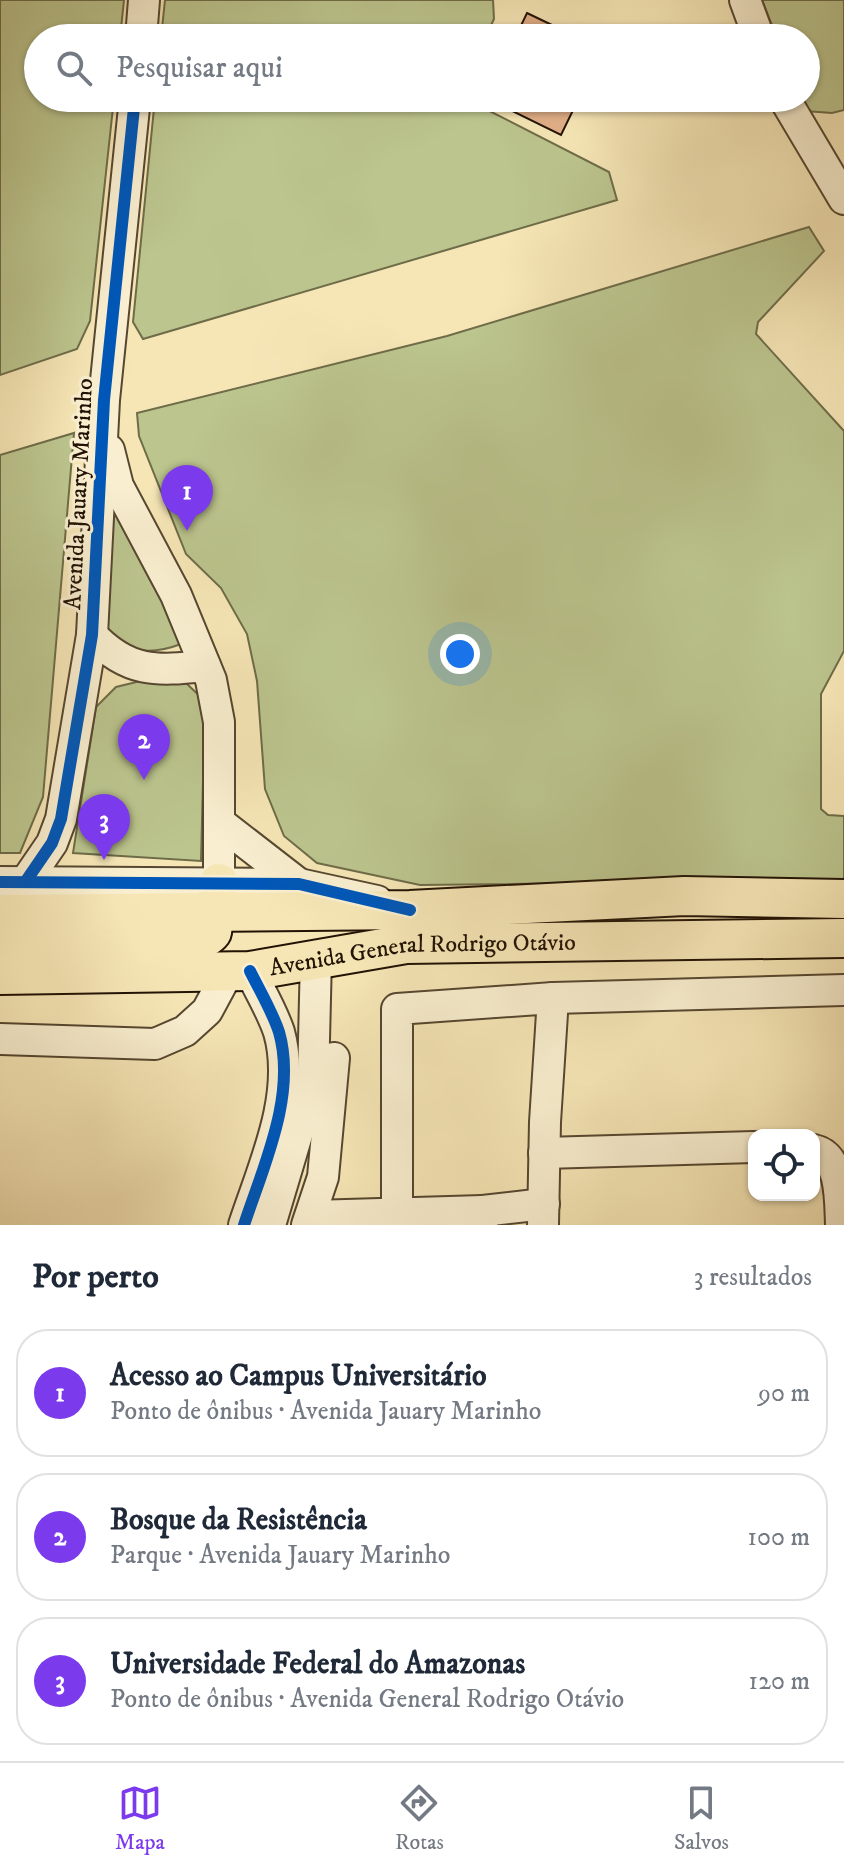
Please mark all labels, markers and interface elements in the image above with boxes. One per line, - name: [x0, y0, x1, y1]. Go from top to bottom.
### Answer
- search box: [24, 24, 820, 112]
- icon: search: [52, 46, 96, 90]
- text: Pesquisar aqui: [116, 50, 283, 87]
- street label: Avenida Jauary Marinho: [58, 378, 100, 611]
- pin: 1: [161, 465, 213, 531]
- your location: [440, 634, 480, 674]
- pin: 2: [118, 714, 170, 780]
- pin: 3: [78, 794, 130, 860]
- street label: Avenida General Rodrigo Otávio: [267, 928, 576, 983]
- map controls: [748, 1129, 820, 1201]
- button: locate: [748, 1129, 820, 1201]
- text: Por perto: [32, 1256, 159, 1298]
- text: 3 resultados: [694, 1261, 812, 1294]
- text: Acesso ao Campus Universitário: [110, 1358, 487, 1395]
- text: 1: [55, 1377, 65, 1410]
- text: 90 m: [758, 1377, 810, 1410]
- text: Ponto de ônibus · Avenida Jauary Marinho: [110, 1395, 541, 1428]
- text: Bosque da Resistência: [110, 1502, 367, 1539]
- text: 2: [54, 1521, 66, 1554]
- text: 100 m: [747, 1521, 810, 1554]
- text: Parque · Avenida Jauary Marinho: [110, 1539, 450, 1572]
- text: Universidade Federal do Amazonas: [110, 1646, 525, 1683]
- text: 3: [55, 1665, 65, 1698]
- text: 120 m: [749, 1665, 810, 1698]
- text: Ponto de ônibus · Avenida General Rodrigo Otávio: [110, 1683, 624, 1716]
- tab: Mapa: [115, 1781, 165, 1856]
- tab: Rotas: [395, 1781, 444, 1856]
- tab: Salvos: [674, 1781, 729, 1856]

